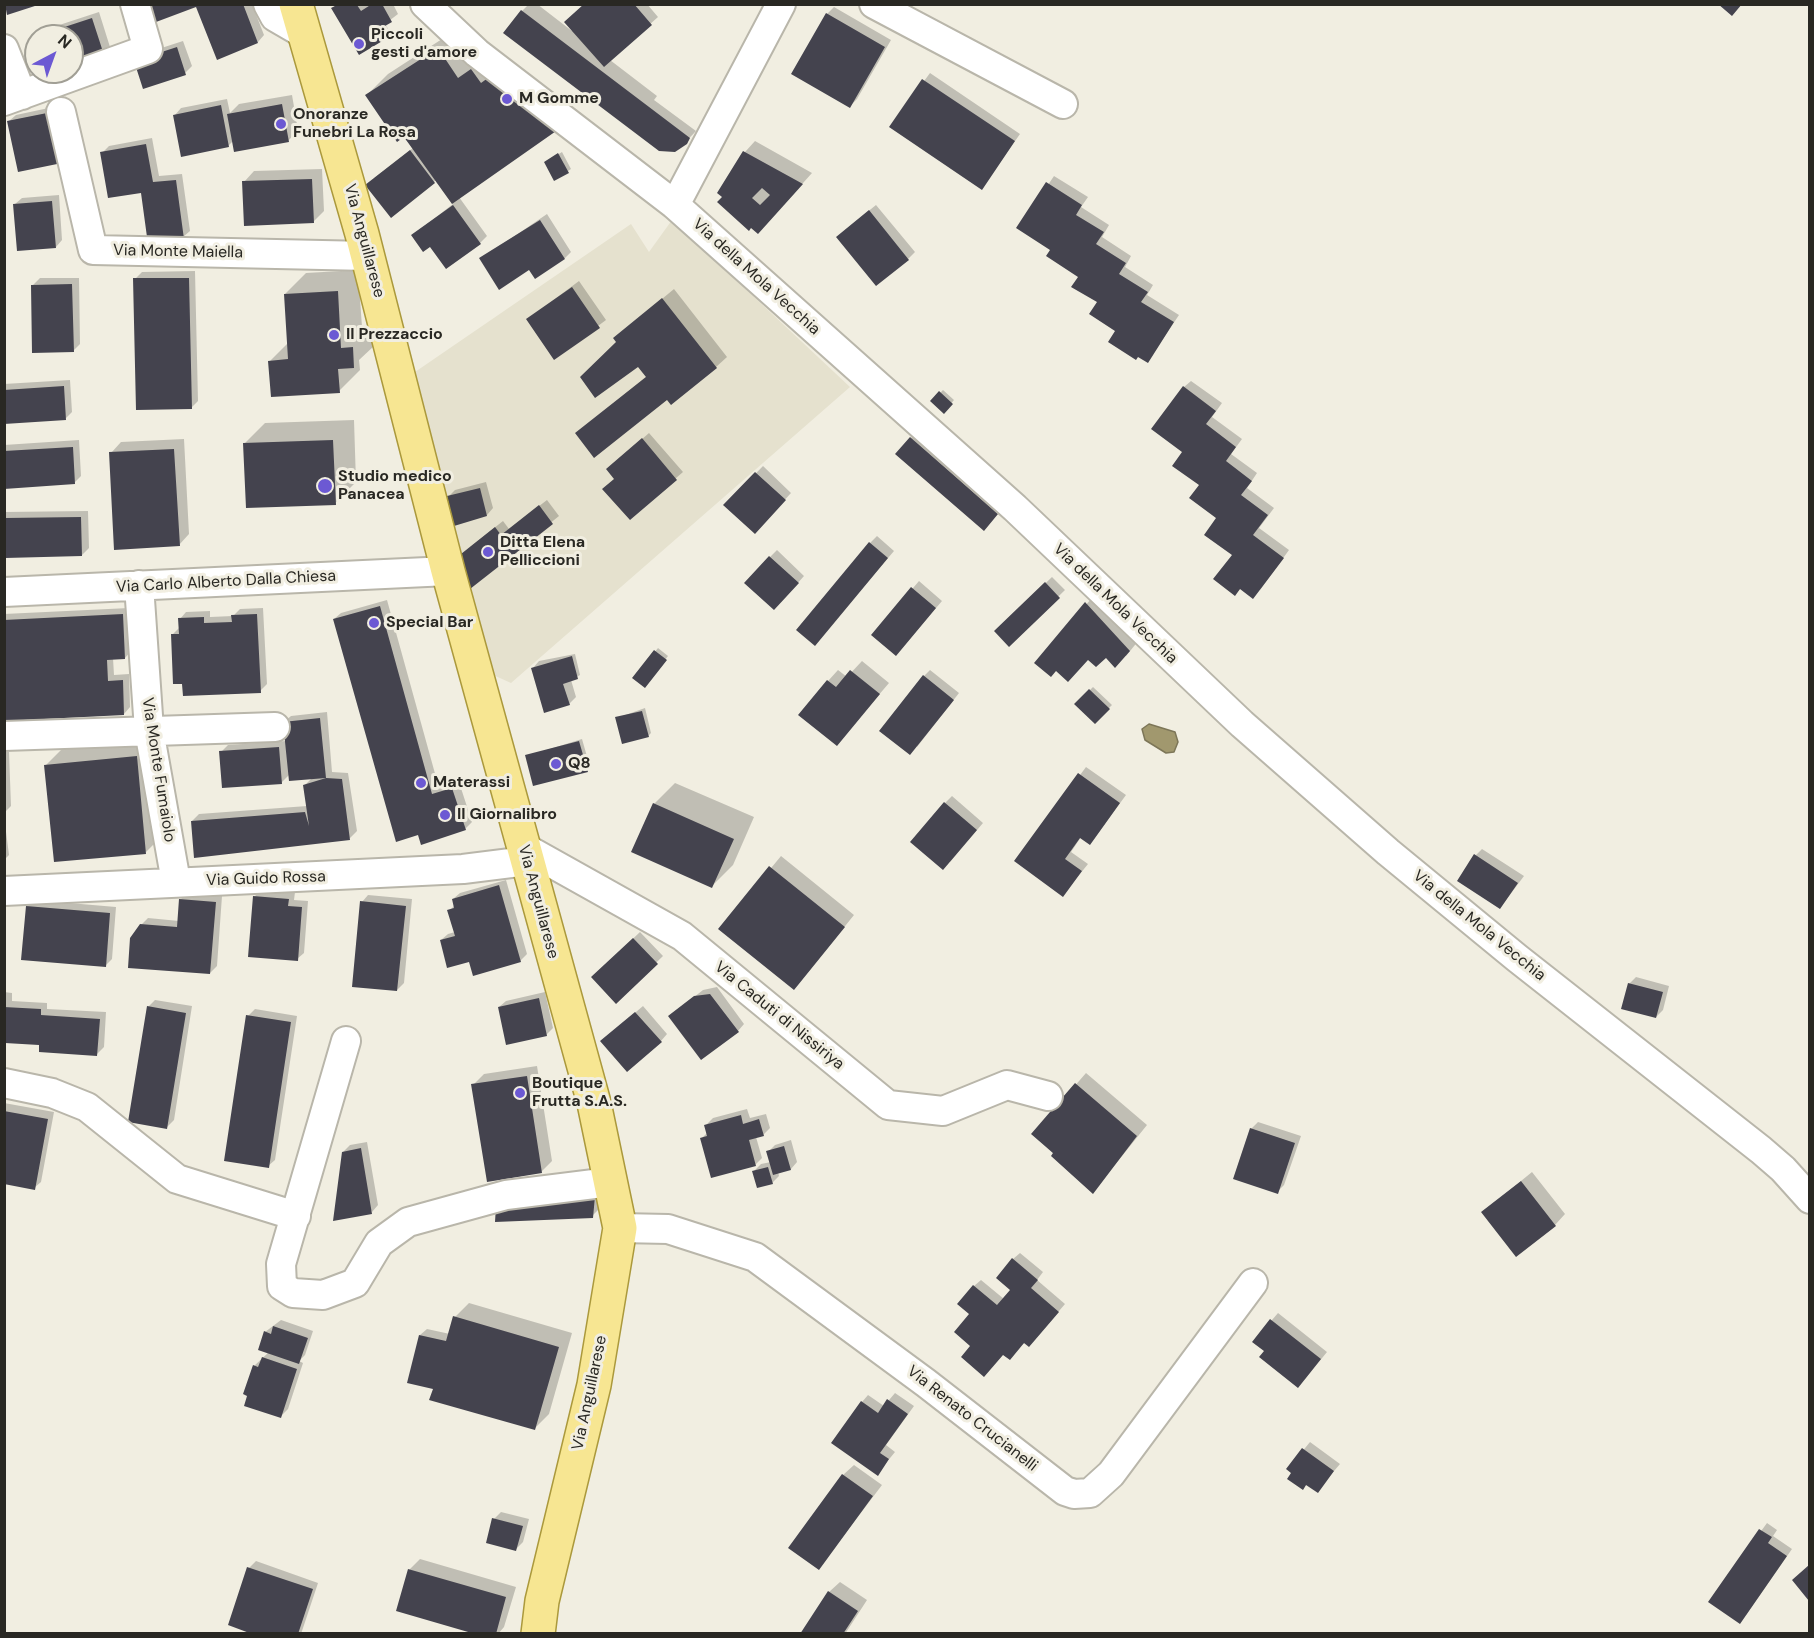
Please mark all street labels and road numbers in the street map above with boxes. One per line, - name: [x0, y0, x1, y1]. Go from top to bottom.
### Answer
- street label: Via Anguillarese: [340, 182, 388, 300]
- street label: Via della Mola Vecchia: [688, 215, 824, 339]
- street label: Via Monte Maiella: [113, 241, 243, 263]
- street label: Via della Mola Vecchia: [1049, 540, 1181, 668]
- street label: Via Carlo Alberto Dalla Chiesa: [116, 567, 336, 597]
- street label: Via Monte Fumaiolo: [137, 696, 179, 844]
- street label: Via Anguillarese: [514, 843, 562, 961]
- street label: Via Guido Rossa: [206, 867, 326, 891]
- street label: Via della Mola Vecchia: [1409, 867, 1549, 985]
- street label: Via Caduti di Nissiriya: [710, 958, 848, 1074]
- street label: Via Anguillarese: [568, 1334, 612, 1452]
- street label: Via Renato Crucianelli: [903, 1362, 1041, 1476]

